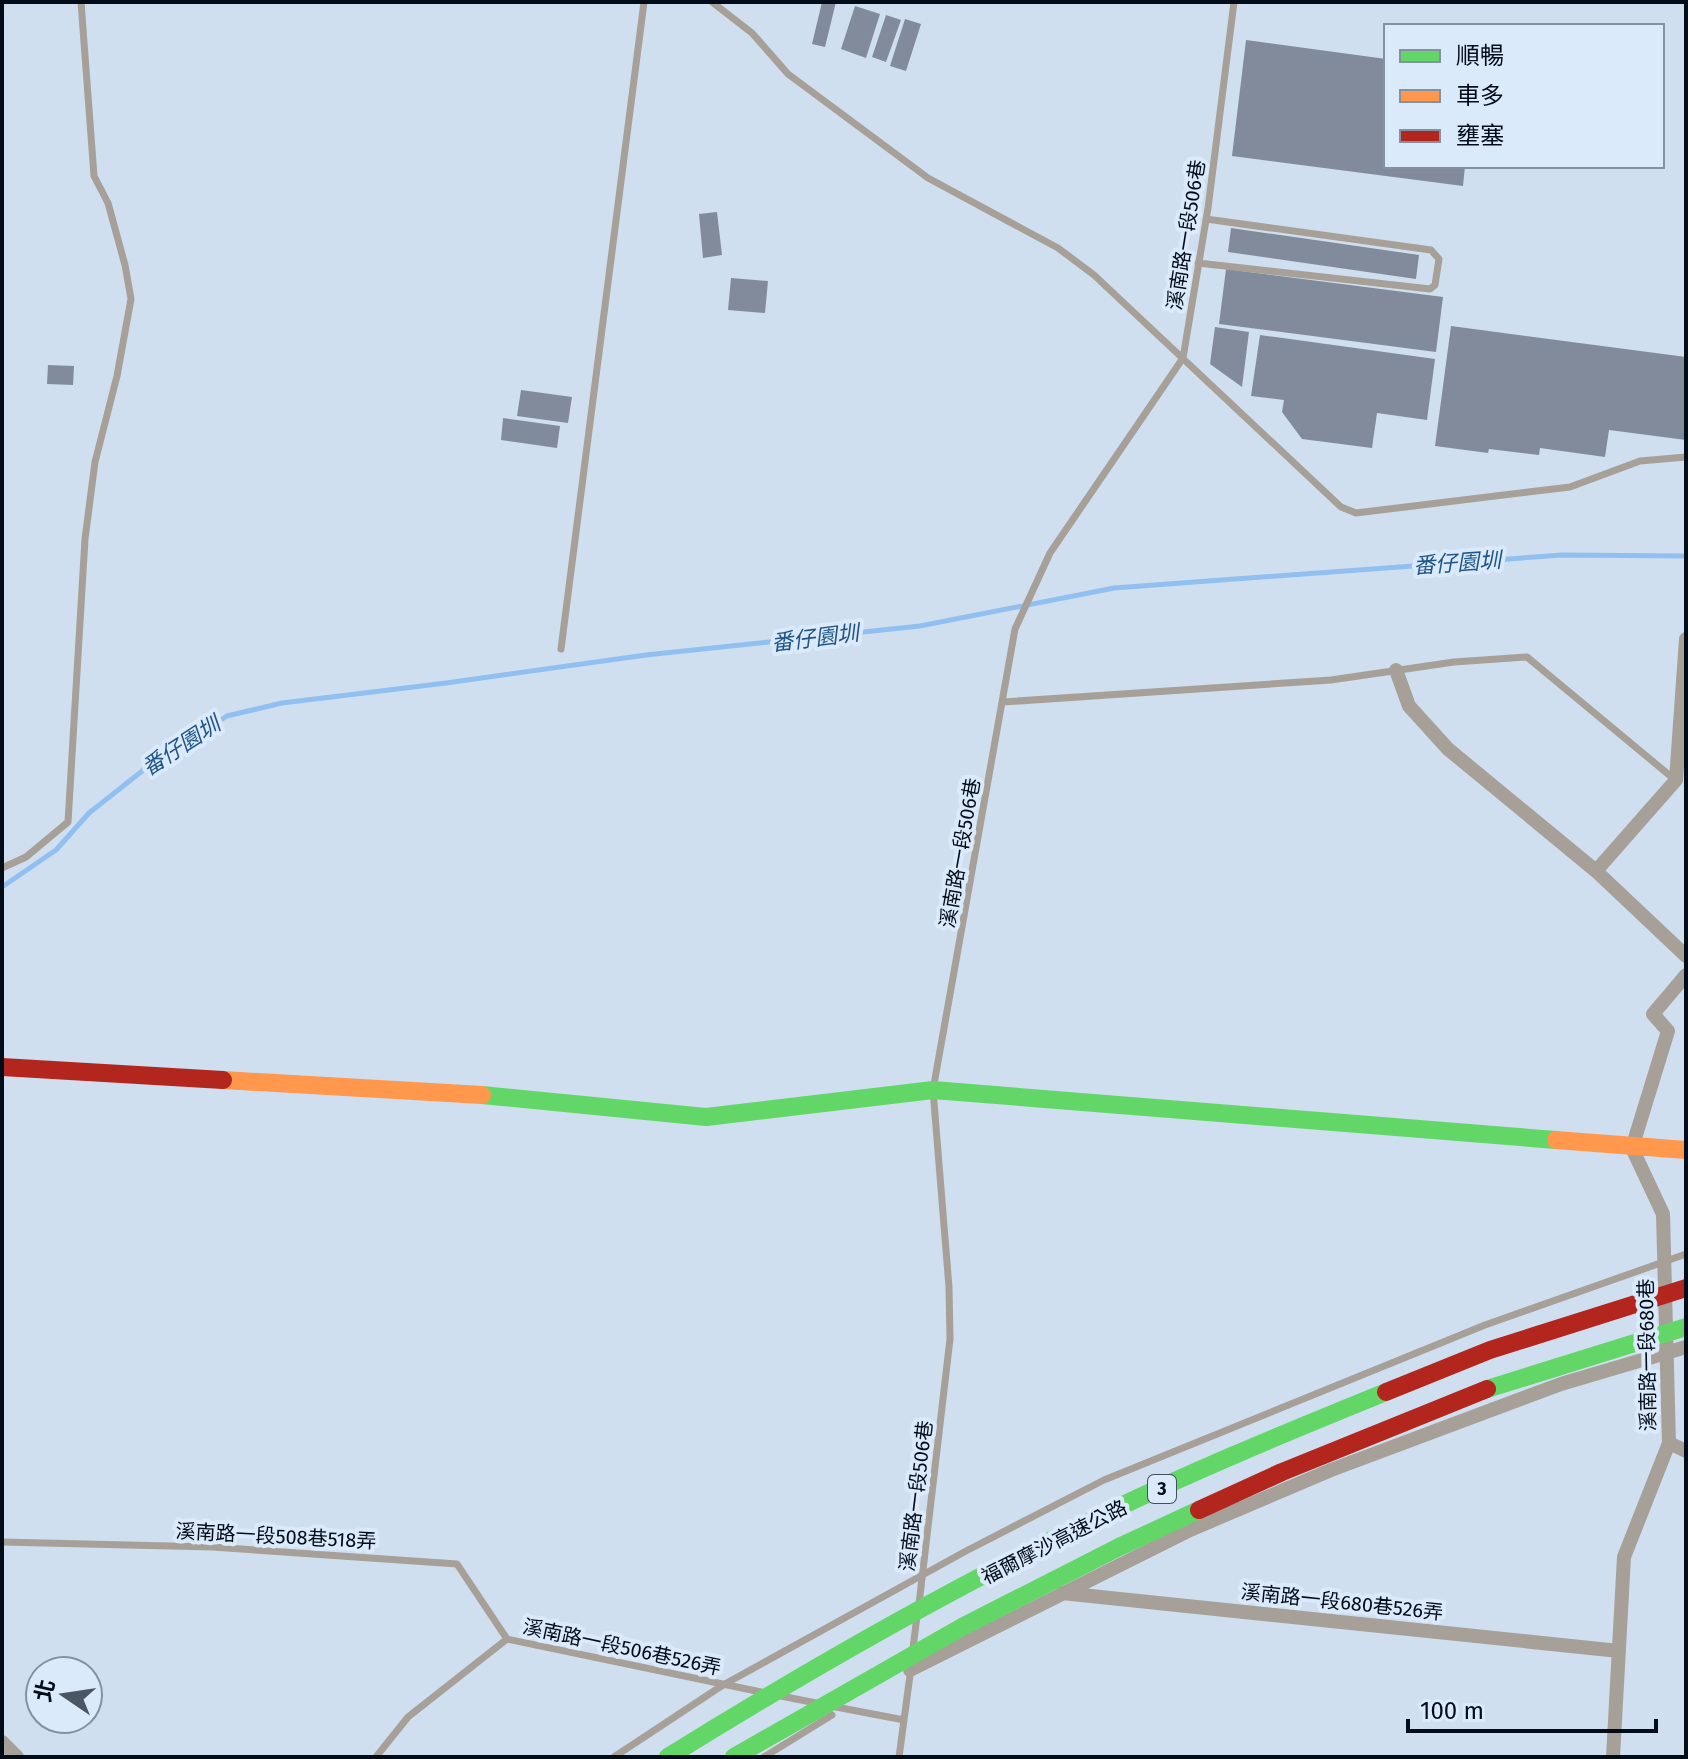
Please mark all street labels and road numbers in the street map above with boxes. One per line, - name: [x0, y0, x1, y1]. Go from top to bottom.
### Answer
- street label: 溪南路一段506巷: [1162, 158, 1210, 312]
- street label: 溪南路一段506巷: [935, 776, 985, 930]
- street label: 溪南路一段680巷: [1634, 1278, 1660, 1432]
- street label: 溪南路一段506巷: [895, 1419, 937, 1573]
- road number: 3: [1148, 1475, 1176, 1503]
- street label: 福爾摩沙高速公路: [977, 1495, 1131, 1589]
- street label: 溪南路一段508巷518弄: [175, 1519, 377, 1553]
- street label: 溪南路一段680巷526弄: [1240, 1579, 1444, 1625]
- street label: 溪南路一段506巷526弄: [521, 1614, 723, 1680]

